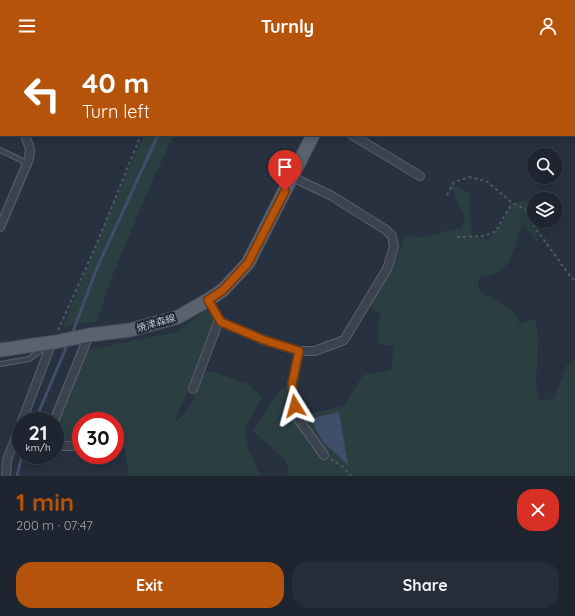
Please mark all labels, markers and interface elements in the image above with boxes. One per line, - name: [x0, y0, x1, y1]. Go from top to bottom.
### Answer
- icon: menu: [16, 15, 38, 37]
- text: Turnly: [261, 15, 314, 38]
- icon: person: [537, 15, 559, 37]
- text: 40 m: [82, 65, 149, 100]
- icon: left: [16, 68, 68, 120]
- text: Turn left: [82, 100, 150, 123]
- map controls: [527, 148, 563, 228]
- button: search: [527, 148, 563, 184]
- pin: [268, 150, 302, 191]
- icon: arrive: [274, 156, 296, 178]
- button: layers: [527, 192, 563, 228]
- street label: 焼津森線: [135, 311, 177, 335]
- position arrow: [274, 385, 316, 427]
- speed limit sign: 30: [72, 412, 124, 464]
- text: 21: [28, 420, 48, 445]
- text: km/h: [25, 441, 51, 454]
- text: 1 min: [16, 487, 74, 517]
- button: close: [517, 489, 559, 531]
- text: 200 m · 07:47: [16, 517, 93, 533]
- button: Exit: [16, 562, 284, 608]
- button: Share: [292, 562, 559, 608]

